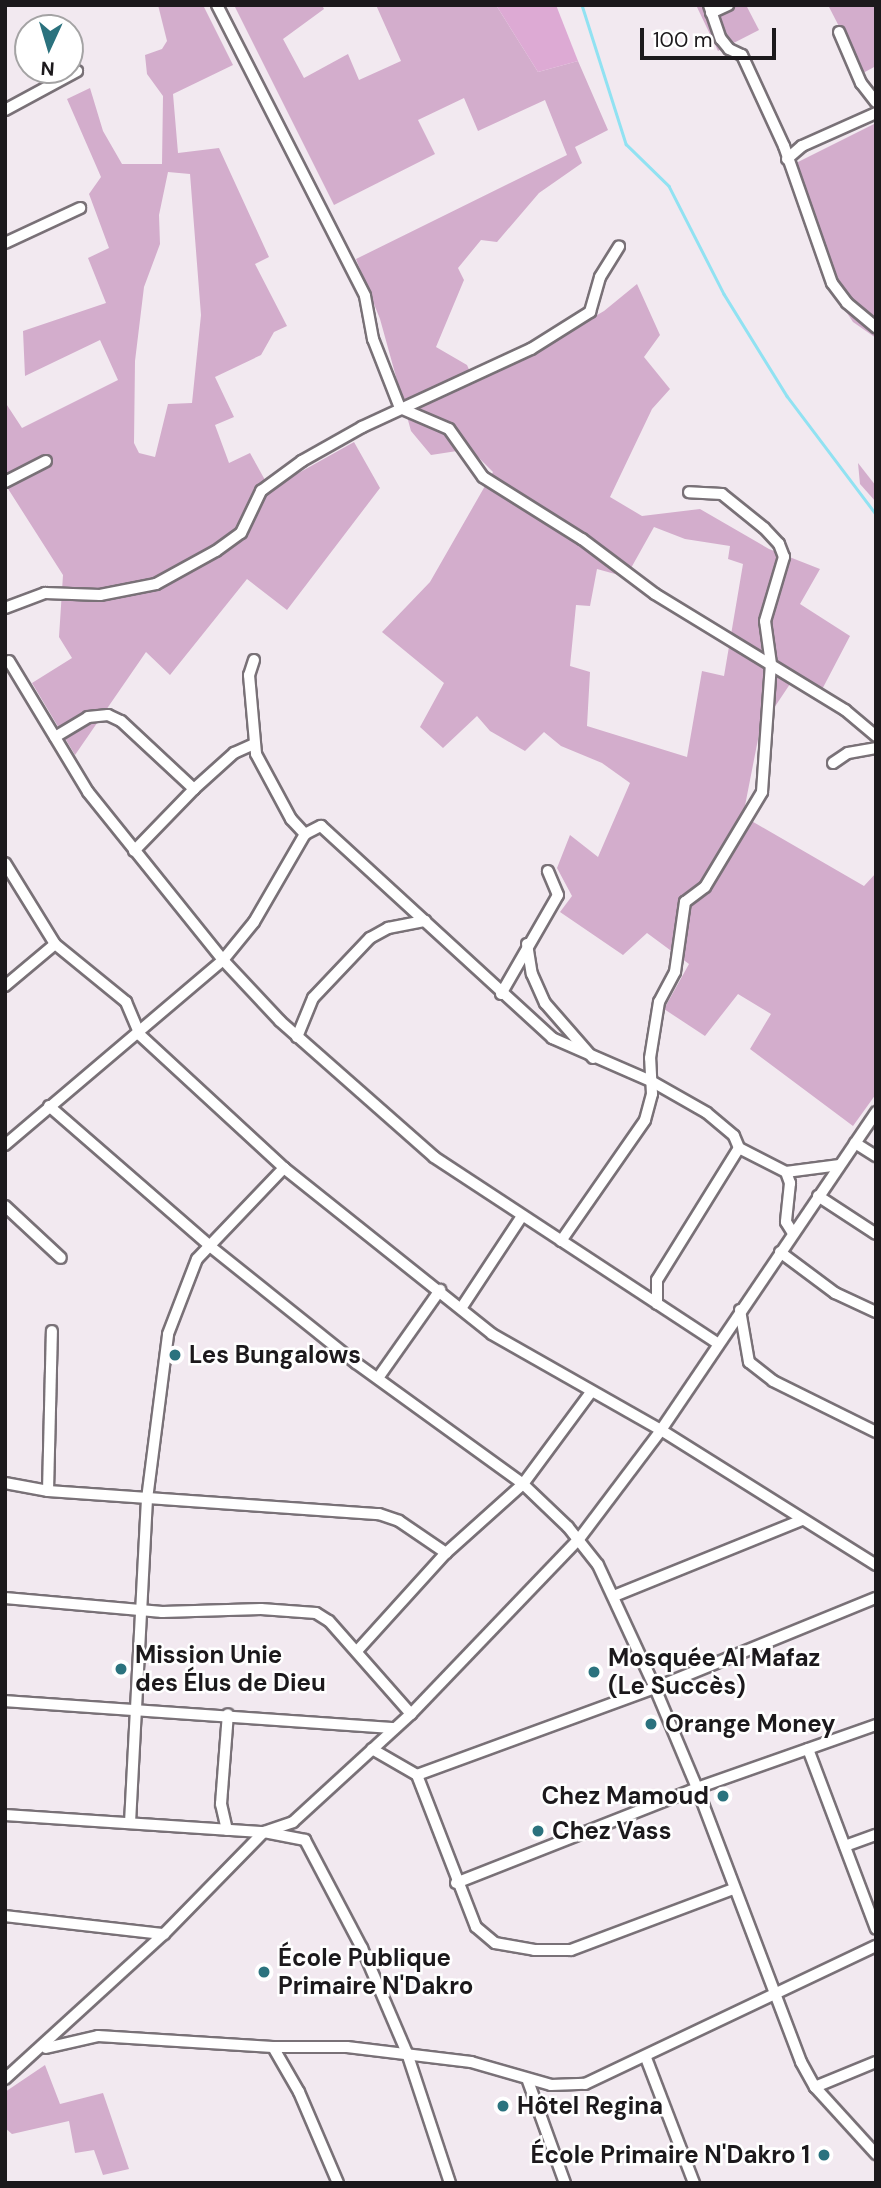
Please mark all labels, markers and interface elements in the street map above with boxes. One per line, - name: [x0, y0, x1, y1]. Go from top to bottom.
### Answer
- north arrow: [14, 14, 84, 84]
- scale bar: [643, 14, 780, 58]
- text: 100 m: [653, 26, 713, 54]
- text: N: [40, 56, 55, 81]
- place label: Les Bungalows: [189, 1341, 361, 1369]
- marker: Les Bungalows: [167, 1347, 183, 1363]
- place label: Mission Unie des Élus de Dieu: [135, 1641, 326, 1697]
- place label: Mosquée Al Mafaz (Le Succès): [608, 1644, 820, 1700]
- marker: Mission Unie des Élus de Dieu: [113, 1661, 129, 1677]
- marker: Mosquée Al Mafaz (Le Succès): [586, 1664, 602, 1680]
- place label: Orange Money: [665, 1710, 835, 1738]
- marker: Orange Money: [643, 1716, 659, 1732]
- place label: Chez Mamoud: [542, 1782, 709, 1810]
- marker: Chez Mamoud: [715, 1788, 731, 1804]
- place label: Chez Vass: [552, 1817, 671, 1845]
- marker: Chez Vass: [530, 1823, 546, 1839]
- place label: École Publique Primaire N'Dakro: [278, 1944, 473, 2000]
- marker: École Publique Primaire N'Dakro: [256, 1964, 272, 1980]
- place label: Hôtel Regina: [517, 2092, 663, 2120]
- marker: Hôtel Regina: [495, 2098, 511, 2114]
- place label: École Primaire N'Dakro 1: [530, 2141, 810, 2169]
- marker: École Primaire N'Dakro 1: [816, 2147, 832, 2163]

